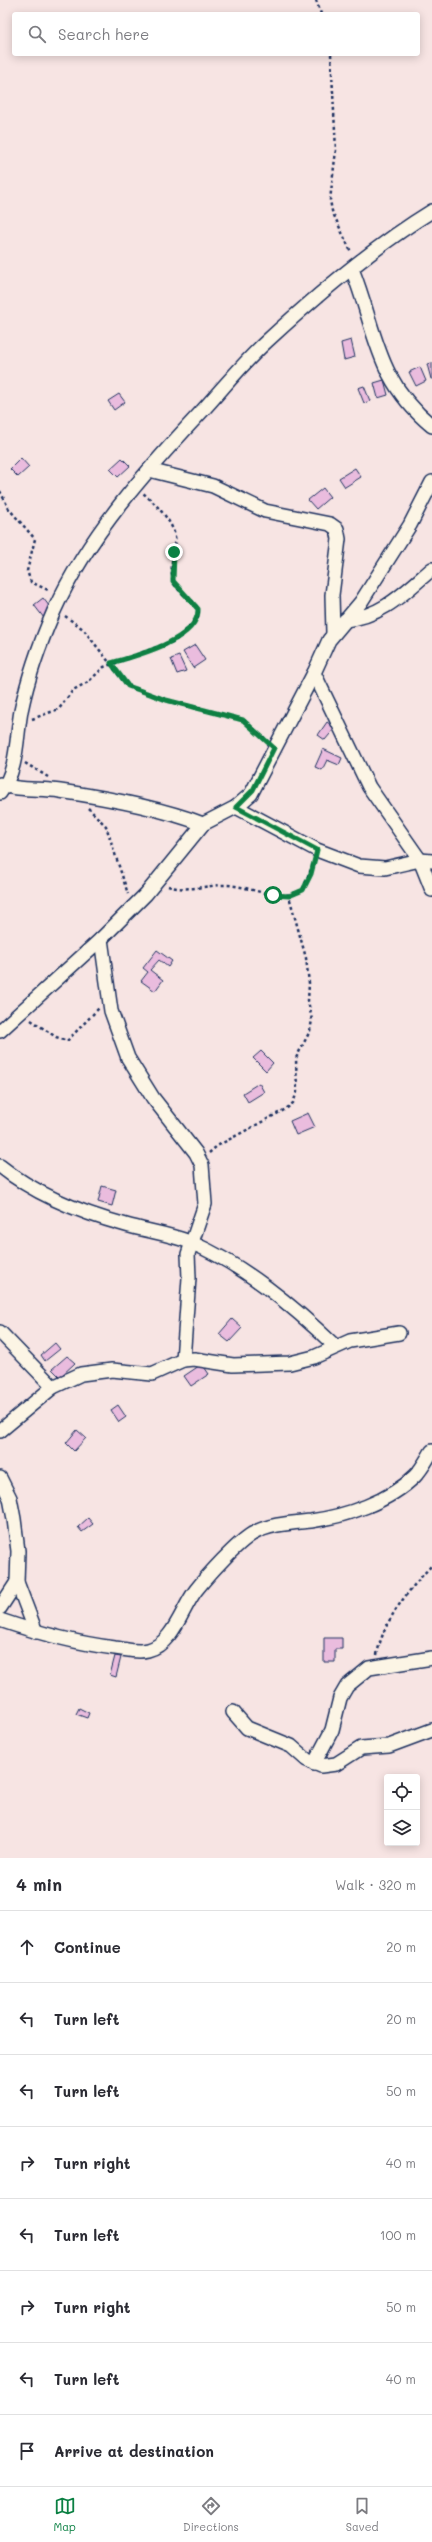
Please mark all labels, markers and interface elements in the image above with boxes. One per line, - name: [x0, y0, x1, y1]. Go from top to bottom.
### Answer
- search box: [12, 12, 420, 56]
- icon: search: [26, 23, 48, 45]
- text: Search here: [58, 24, 149, 44]
- route end: [165, 543, 183, 561]
- route start: [264, 886, 282, 904]
- map controls: [384, 1774, 420, 1846]
- button: locate: [384, 1774, 420, 1810]
- button: layers: [384, 1810, 420, 1846]
- text: 4 min: [16, 1873, 62, 1895]
- text: Walk · 320 m: [335, 1876, 416, 1893]
- icon: ahead: [16, 1936, 38, 1958]
- text: Continue: [54, 1937, 121, 1957]
- text: 20 m: [386, 1938, 416, 1955]
- icon: left: [16, 2008, 38, 2030]
- text: Turn left: [54, 2009, 119, 2029]
- text: 20 m: [386, 2010, 416, 2027]
- icon: left: [16, 2080, 38, 2102]
- text: Turn left: [54, 2081, 119, 2101]
- text: 50 m: [386, 2082, 416, 2099]
- icon: right: [16, 2152, 38, 2174]
- text: Turn right: [54, 2153, 131, 2173]
- text: 40 m: [386, 2154, 416, 2171]
- icon: left: [16, 2224, 38, 2246]
- text: Turn left: [54, 2225, 119, 2245]
- text: 100 m: [380, 2226, 416, 2243]
- icon: right: [16, 2296, 38, 2318]
- text: Turn right: [54, 2297, 131, 2317]
- text: 50 m: [386, 2298, 416, 2315]
- icon: left: [16, 2368, 38, 2390]
- text: Turn left: [54, 2369, 119, 2389]
- text: 40 m: [386, 2370, 416, 2387]
- icon: arrive: [16, 2440, 38, 2462]
- text: Arrive at destination: [54, 2441, 214, 2461]
- tab: Map: [54, 2495, 76, 2534]
- tab: Directions: [183, 2495, 239, 2534]
- tab: Saved: [346, 2495, 378, 2534]

